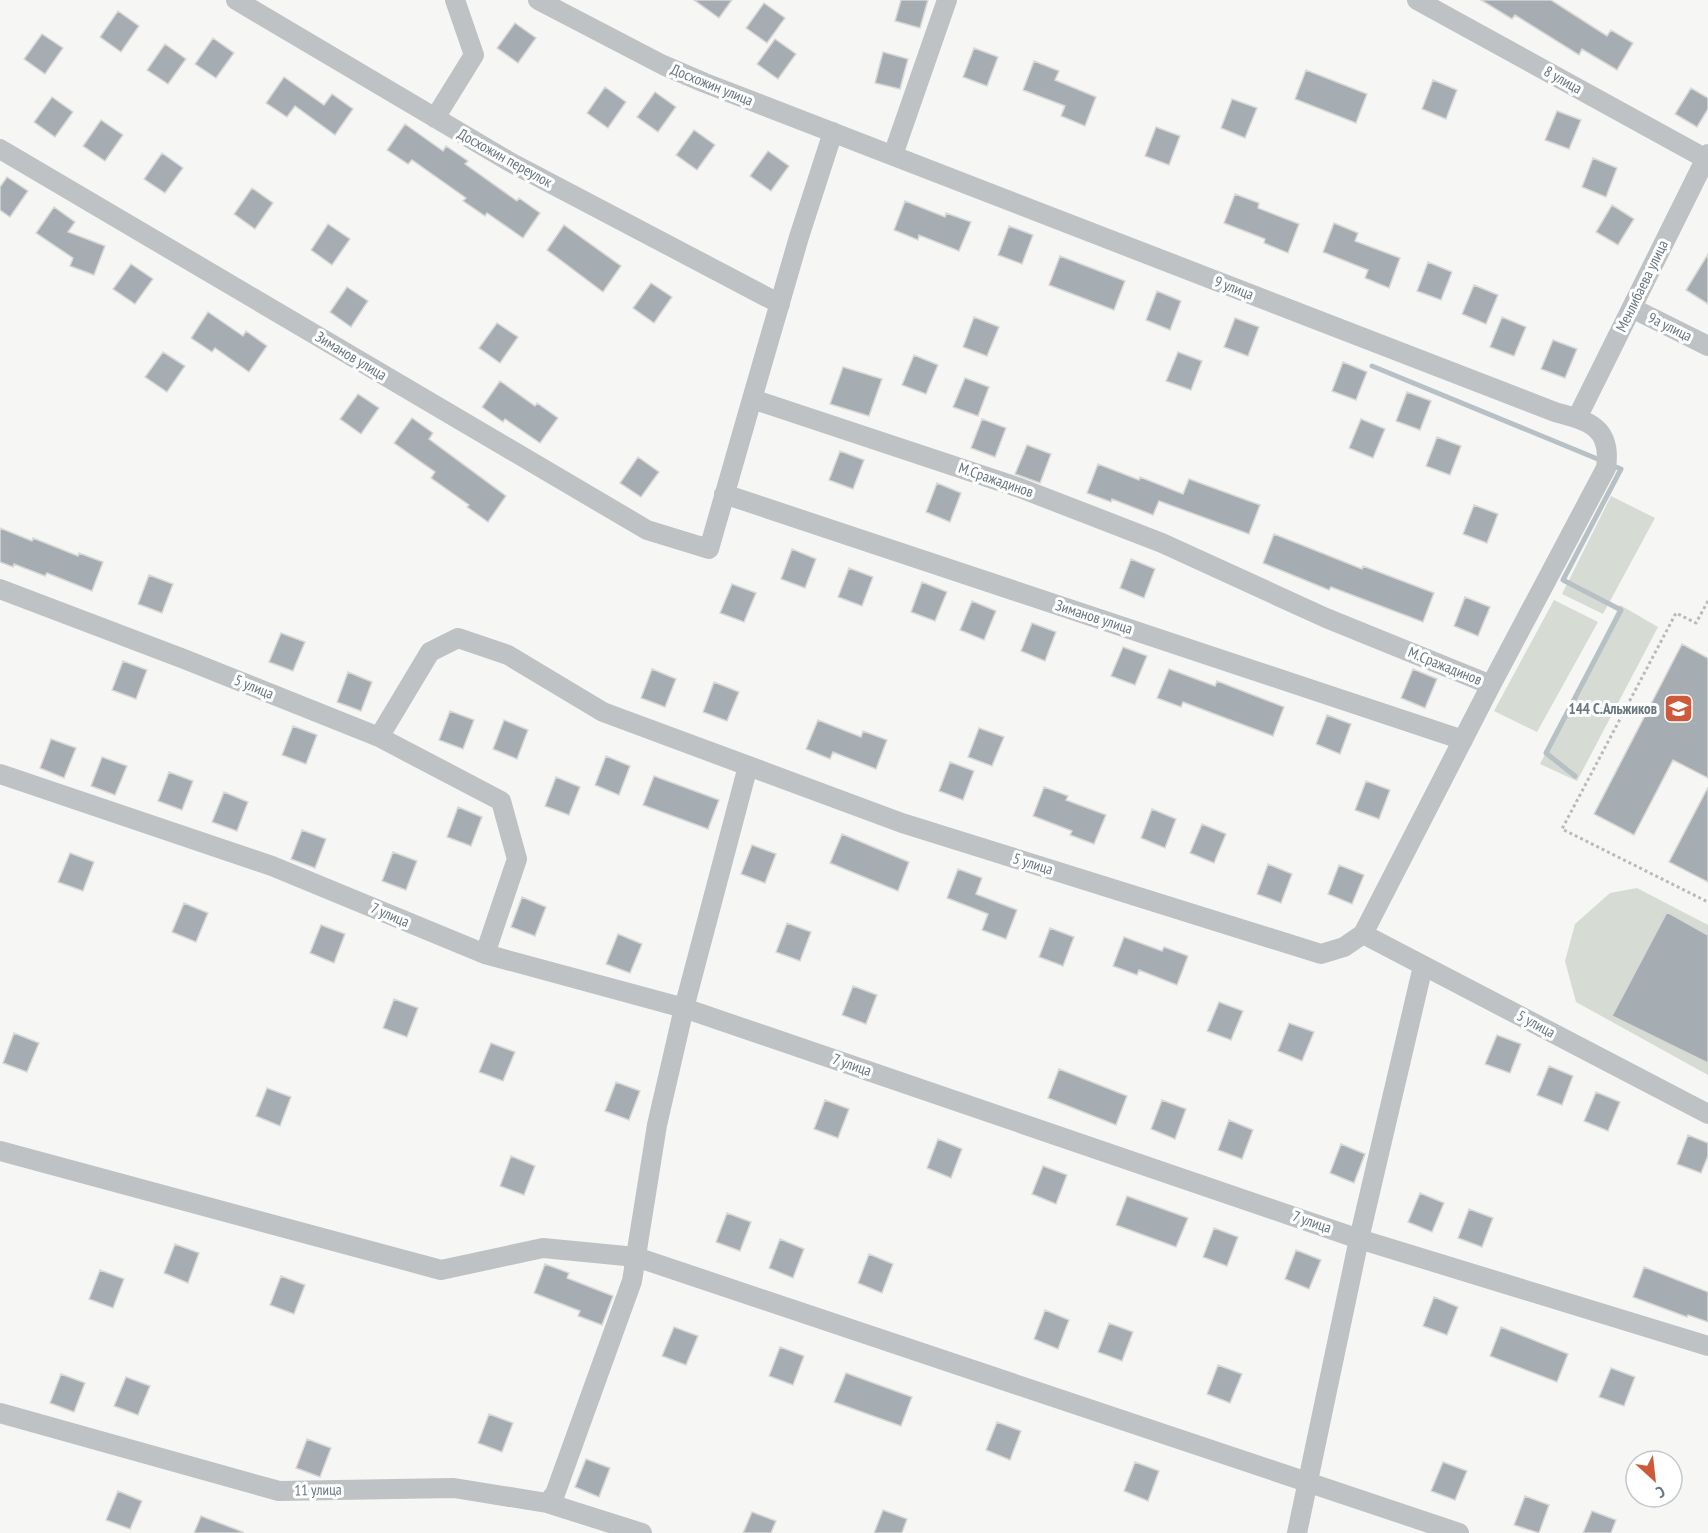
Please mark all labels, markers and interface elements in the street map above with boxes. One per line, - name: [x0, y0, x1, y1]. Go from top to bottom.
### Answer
- street label: Досхожин улица: [668, 59, 756, 110]
- street label: 8 улица: [1541, 61, 1586, 98]
- street label: Досхожин переулок: [455, 124, 556, 191]
- street label: Менлибаева улица: [1611, 237, 1672, 335]
- street label: 9 улица: [1212, 271, 1257, 304]
- street label: 9а улица: [1645, 308, 1695, 345]
- street label: Зиманов улица: [312, 327, 390, 384]
- street label: М.Сражадинов: [956, 458, 1036, 501]
- street label: Зиманов улица: [1053, 595, 1135, 638]
- street label: М.Сражадинов: [1406, 642, 1485, 689]
- street label: 5 улица: [232, 670, 277, 703]
- school or university icon: 144 С.Альжиков: [1662, 693, 1694, 725]
- place label: 144 С.Альжиков: [1569, 699, 1657, 718]
- street label: 5 улица: [1011, 848, 1055, 879]
- street label: 7 улица: [368, 898, 412, 931]
- street label: 5 улица: [1514, 1006, 1559, 1041]
- street label: 7 улица: [830, 1049, 874, 1080]
- street label: 7 улица: [1290, 1206, 1334, 1237]
- north arrow: [1624, 1449, 1684, 1509]
- street label: 11 улица: [294, 1480, 342, 1499]
- text: С: [1652, 1482, 1669, 1503]

